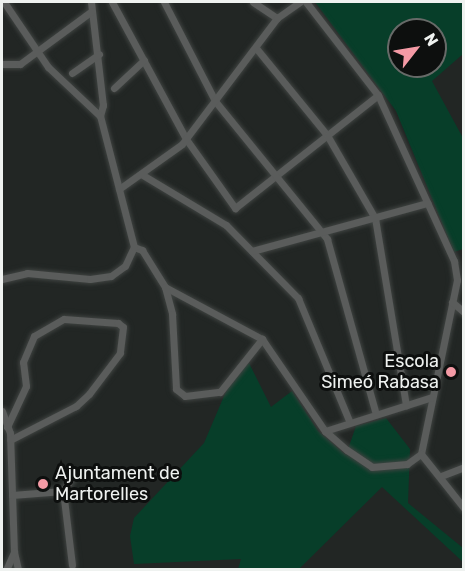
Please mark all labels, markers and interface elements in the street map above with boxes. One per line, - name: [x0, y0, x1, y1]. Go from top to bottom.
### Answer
- north arrow: [387, 18, 447, 78]
- text: N: [420, 30, 442, 49]
- place label: Escola Simeó Rabasa: [321, 351, 439, 394]
- marker: Escola Simeó Rabasa: [444, 365, 458, 379]
- place label: Ajuntament de Martorelles: [55, 463, 180, 506]
- marker: Ajuntament de Martorelles: [36, 477, 50, 491]

